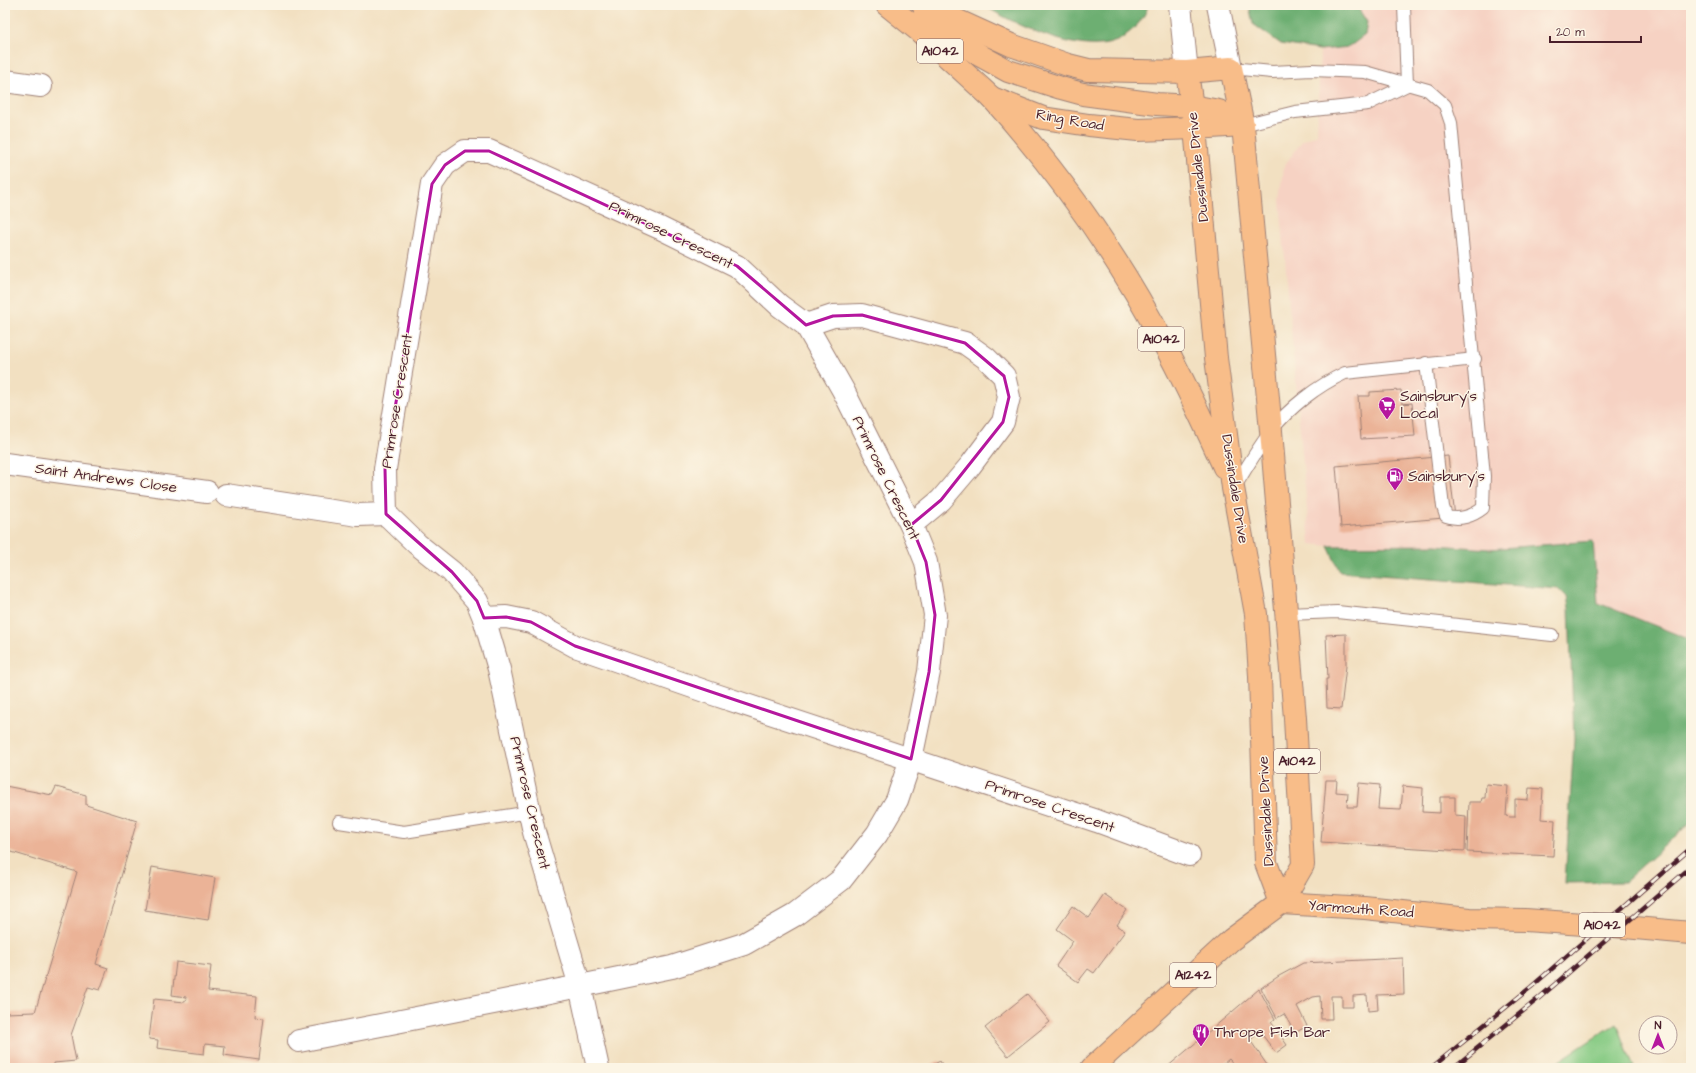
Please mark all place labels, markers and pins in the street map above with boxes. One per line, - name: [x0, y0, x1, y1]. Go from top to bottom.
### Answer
- place label: Sainsbury's Local: [1400, 386, 1478, 424]
- supermarket icon: Sainsbury's Local: [1377, 395, 1397, 420]
- fuel station icon: Sainsbury's: [1385, 466, 1405, 491]
- place label: Sainsbury's: [1408, 466, 1486, 488]
- restaurant icon: Thrope Fish Bar: [1191, 1022, 1211, 1047]
- place label: Thrope Fish Bar: [1214, 1022, 1330, 1043]

